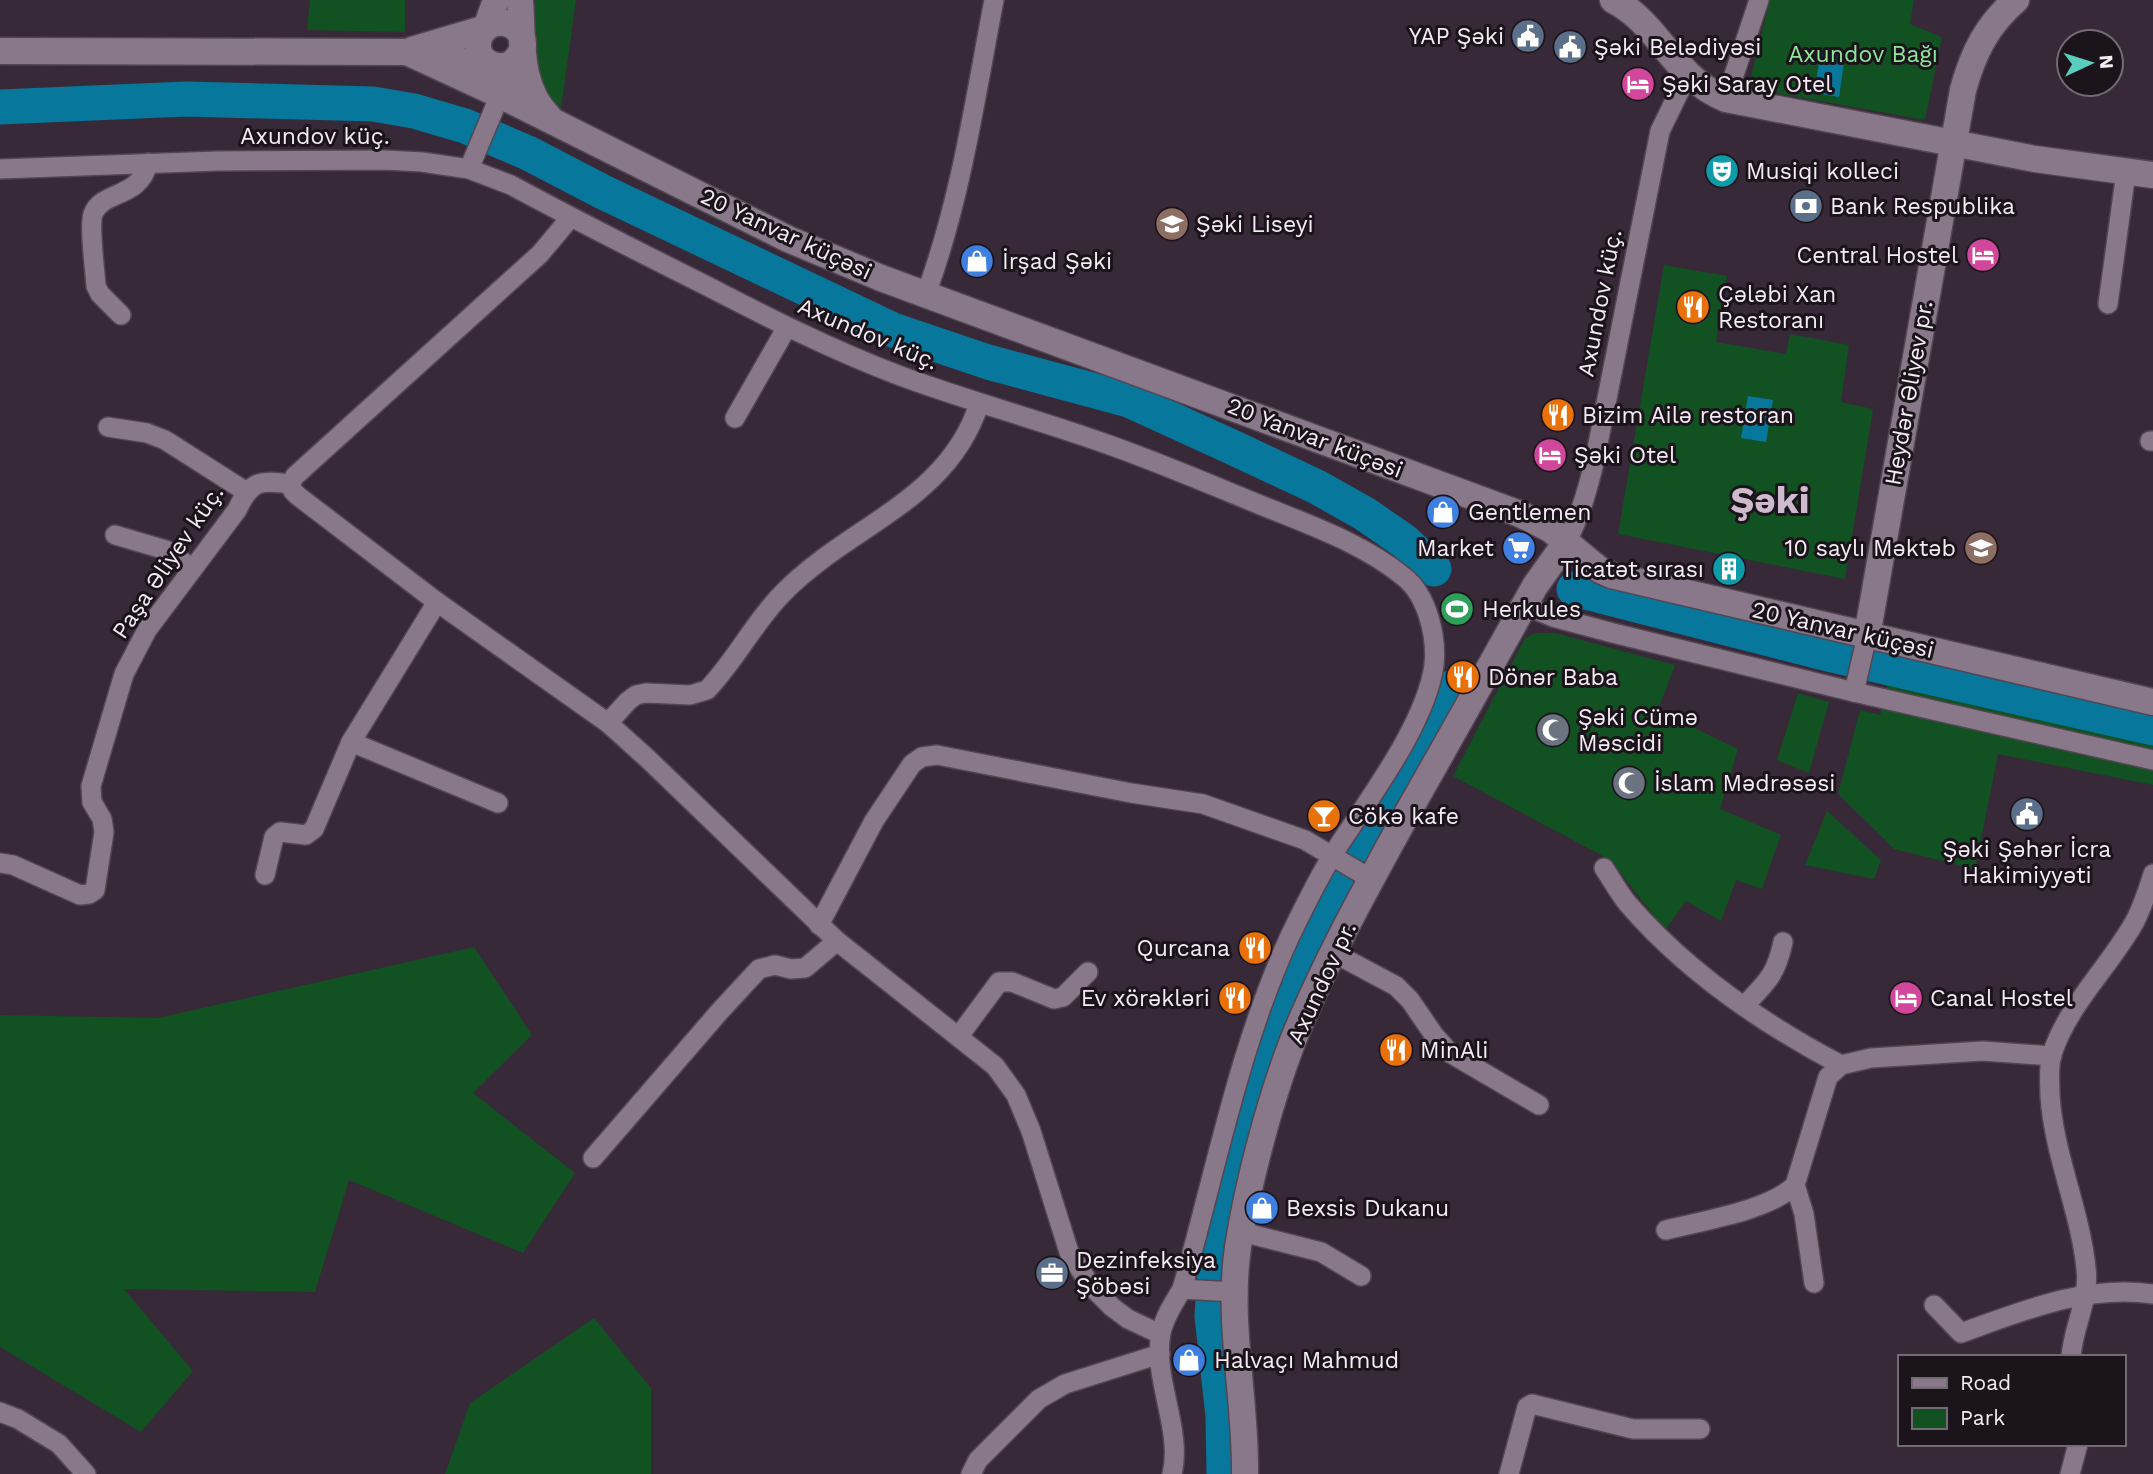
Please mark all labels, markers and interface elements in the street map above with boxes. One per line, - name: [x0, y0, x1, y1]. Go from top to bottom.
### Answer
- public building icon: YAP Şəki: [1509, 17, 1547, 55]
- place label: YAP Şəki: [1409, 23, 1504, 50]
- public building icon: Şəki Belədiyəsi: [1551, 28, 1589, 66]
- north arrow: [2055, 28, 2125, 98]
- place label: Şəki Belədiyəsi: [1594, 34, 1761, 61]
- park label: Axundov Bağı: [1788, 41, 1938, 68]
- text: N: [2094, 54, 2118, 70]
- hotel icon: Şəki Saray Otel: [1619, 65, 1657, 103]
- place label: Şəki Saray Otel: [1662, 71, 1832, 98]
- street label: Axundov küç.: [240, 123, 390, 150]
- theatre icon: Musiqi kolleci: [1703, 152, 1741, 190]
- place label: Musiqi kolleci: [1746, 158, 1899, 185]
- street label: 20 Yanvar küçəsi: [696, 183, 876, 285]
- bank icon: Bank Respublika: [1787, 187, 1825, 225]
- place label: Bank Respublika: [1830, 193, 2015, 220]
- school or university icon: Şəki Liseyi: [1153, 205, 1191, 243]
- place label: Şəki Liseyi: [1196, 211, 1314, 238]
- street label: Axundov küç.: [1572, 227, 1628, 379]
- hotel icon: Central Hostel: [1964, 236, 2002, 274]
- shop icon: İrşad Şəki: [958, 242, 996, 280]
- place label: Central Hostel: [1797, 242, 1958, 269]
- place label: İrşad Şəki: [1002, 248, 1112, 275]
- place label: Çələbi Xan Restoranı: [1718, 281, 1836, 334]
- restaurant icon: Çələbi Xan Restoranı: [1674, 288, 1712, 326]
- street label: Axundov küç.: [794, 292, 942, 376]
- street label: Heydər Əliyev pr.: [1879, 298, 1939, 488]
- street label: 20 Yanvar küçəsi: [1223, 392, 1407, 484]
- restaurant icon: Bizim Ailə restoran: [1539, 396, 1577, 434]
- place label: Bizim Ailə restoran: [1582, 402, 1794, 429]
- hotel icon: Şəki Otel: [1531, 436, 1569, 474]
- place label: Şəki Otel: [1574, 442, 1676, 469]
- district label: Şəki: [1730, 479, 1810, 522]
- street label: Paşa Əliyev küç.: [107, 480, 229, 644]
- shop icon: Gentlemen: [1424, 493, 1462, 531]
- place label: Gentlemen: [1468, 499, 1591, 526]
- supermarket icon: Market: [1500, 529, 1538, 567]
- school or university icon: 10 saylı Məktəb: [1962, 529, 2000, 567]
- place label: Market: [1417, 535, 1494, 562]
- place label: 10 saylı Məktəb: [1785, 535, 1956, 562]
- building icon: Ticatət sırası: [1710, 550, 1748, 588]
- place label: Ticatət sırası: [1560, 556, 1704, 583]
- sports icon: Herkules: [1438, 590, 1476, 628]
- place label: Herkules: [1482, 596, 1581, 623]
- street label: 20 Yanvar küçəsi: [1750, 596, 1936, 664]
- restaurant icon: Dönər Baba: [1444, 658, 1482, 696]
- place label: Dönər Baba: [1488, 664, 1618, 691]
- place label: Şəki Cümə Məscidi: [1578, 704, 1698, 757]
- mosque icon: Şəki Cümə Məscidi: [1534, 711, 1572, 749]
- mosque icon: İslam Mədrəsəsi: [1610, 764, 1648, 802]
- place label: İslam Mədrəsəsi: [1654, 770, 1835, 797]
- public building icon: Şəki Şəhər İcra Hakimiyyəti: [2008, 795, 2046, 833]
- bar icon: Cökə kafe: [1305, 797, 1343, 835]
- place label: Cökə kafe: [1348, 803, 1459, 830]
- place label: Şəki Şəhər İcra Hakimiyyəti: [1943, 836, 2111, 889]
- street label: Axundov pr.: [1282, 918, 1362, 1048]
- restaurant icon: Qurcana: [1236, 929, 1274, 967]
- place label: Qurcana: [1136, 935, 1230, 962]
- restaurant icon: Ev xörəkləri: [1216, 979, 1254, 1017]
- hotel icon: Canal Hostel: [1887, 979, 1925, 1017]
- place label: Ev xörəkləri: [1081, 985, 1210, 1012]
- place label: Canal Hostel: [1930, 985, 2073, 1012]
- restaurant icon: MinAli: [1377, 1031, 1415, 1069]
- place label: MinAli: [1420, 1037, 1488, 1064]
- shop icon: Bexsis Dukanu: [1243, 1189, 1281, 1227]
- place label: Bexsis Dukanu: [1286, 1195, 1449, 1222]
- place label: Dezinfeksiya Şöbəsi: [1076, 1247, 1216, 1300]
- office icon: Dezinfeksiya Şöbəsi: [1033, 1254, 1071, 1292]
- shop icon: Halvaçı Mahmud: [1170, 1341, 1208, 1379]
- place label: Halvaçı Mahmud: [1214, 1347, 1399, 1374]
- legend: [1898, 1355, 2125, 1446]
- text: Road: [1960, 1370, 2011, 1395]
- text: Park: [1960, 1405, 2005, 1430]

